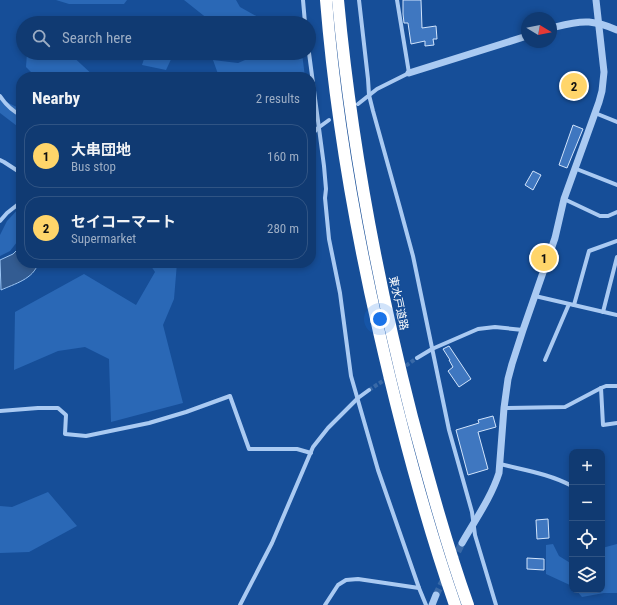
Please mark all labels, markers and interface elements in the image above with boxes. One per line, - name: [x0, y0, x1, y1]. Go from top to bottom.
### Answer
- north arrow: [521, 12, 557, 48]
- search box: [16, 16, 316, 60]
- icon: search: [30, 27, 52, 49]
- text: Search here: [62, 29, 132, 47]
- pin: 2: [561, 71, 587, 101]
- text: Nearby: [32, 88, 80, 108]
- text: 2 results: [256, 91, 300, 106]
- text: 大串団地: [71, 141, 131, 159]
- text: 1: [43, 149, 49, 164]
- text: 160 m: [267, 149, 299, 164]
- text: Bus stop: [71, 159, 116, 174]
- text: セイコーマート: [71, 213, 176, 231]
- text: 2: [43, 221, 49, 236]
- text: 280 m: [267, 221, 299, 236]
- text: Supermarket: [71, 231, 136, 246]
- pin: 1: [531, 243, 557, 273]
- street label: 東水戸道路: [386, 275, 411, 331]
- your location: [370, 309, 390, 329]
- map controls: [569, 449, 605, 593]
- button: +: [569, 449, 605, 485]
- button: −: [569, 485, 605, 521]
- button: locate: [569, 521, 605, 557]
- button: layers: [569, 557, 605, 593]

